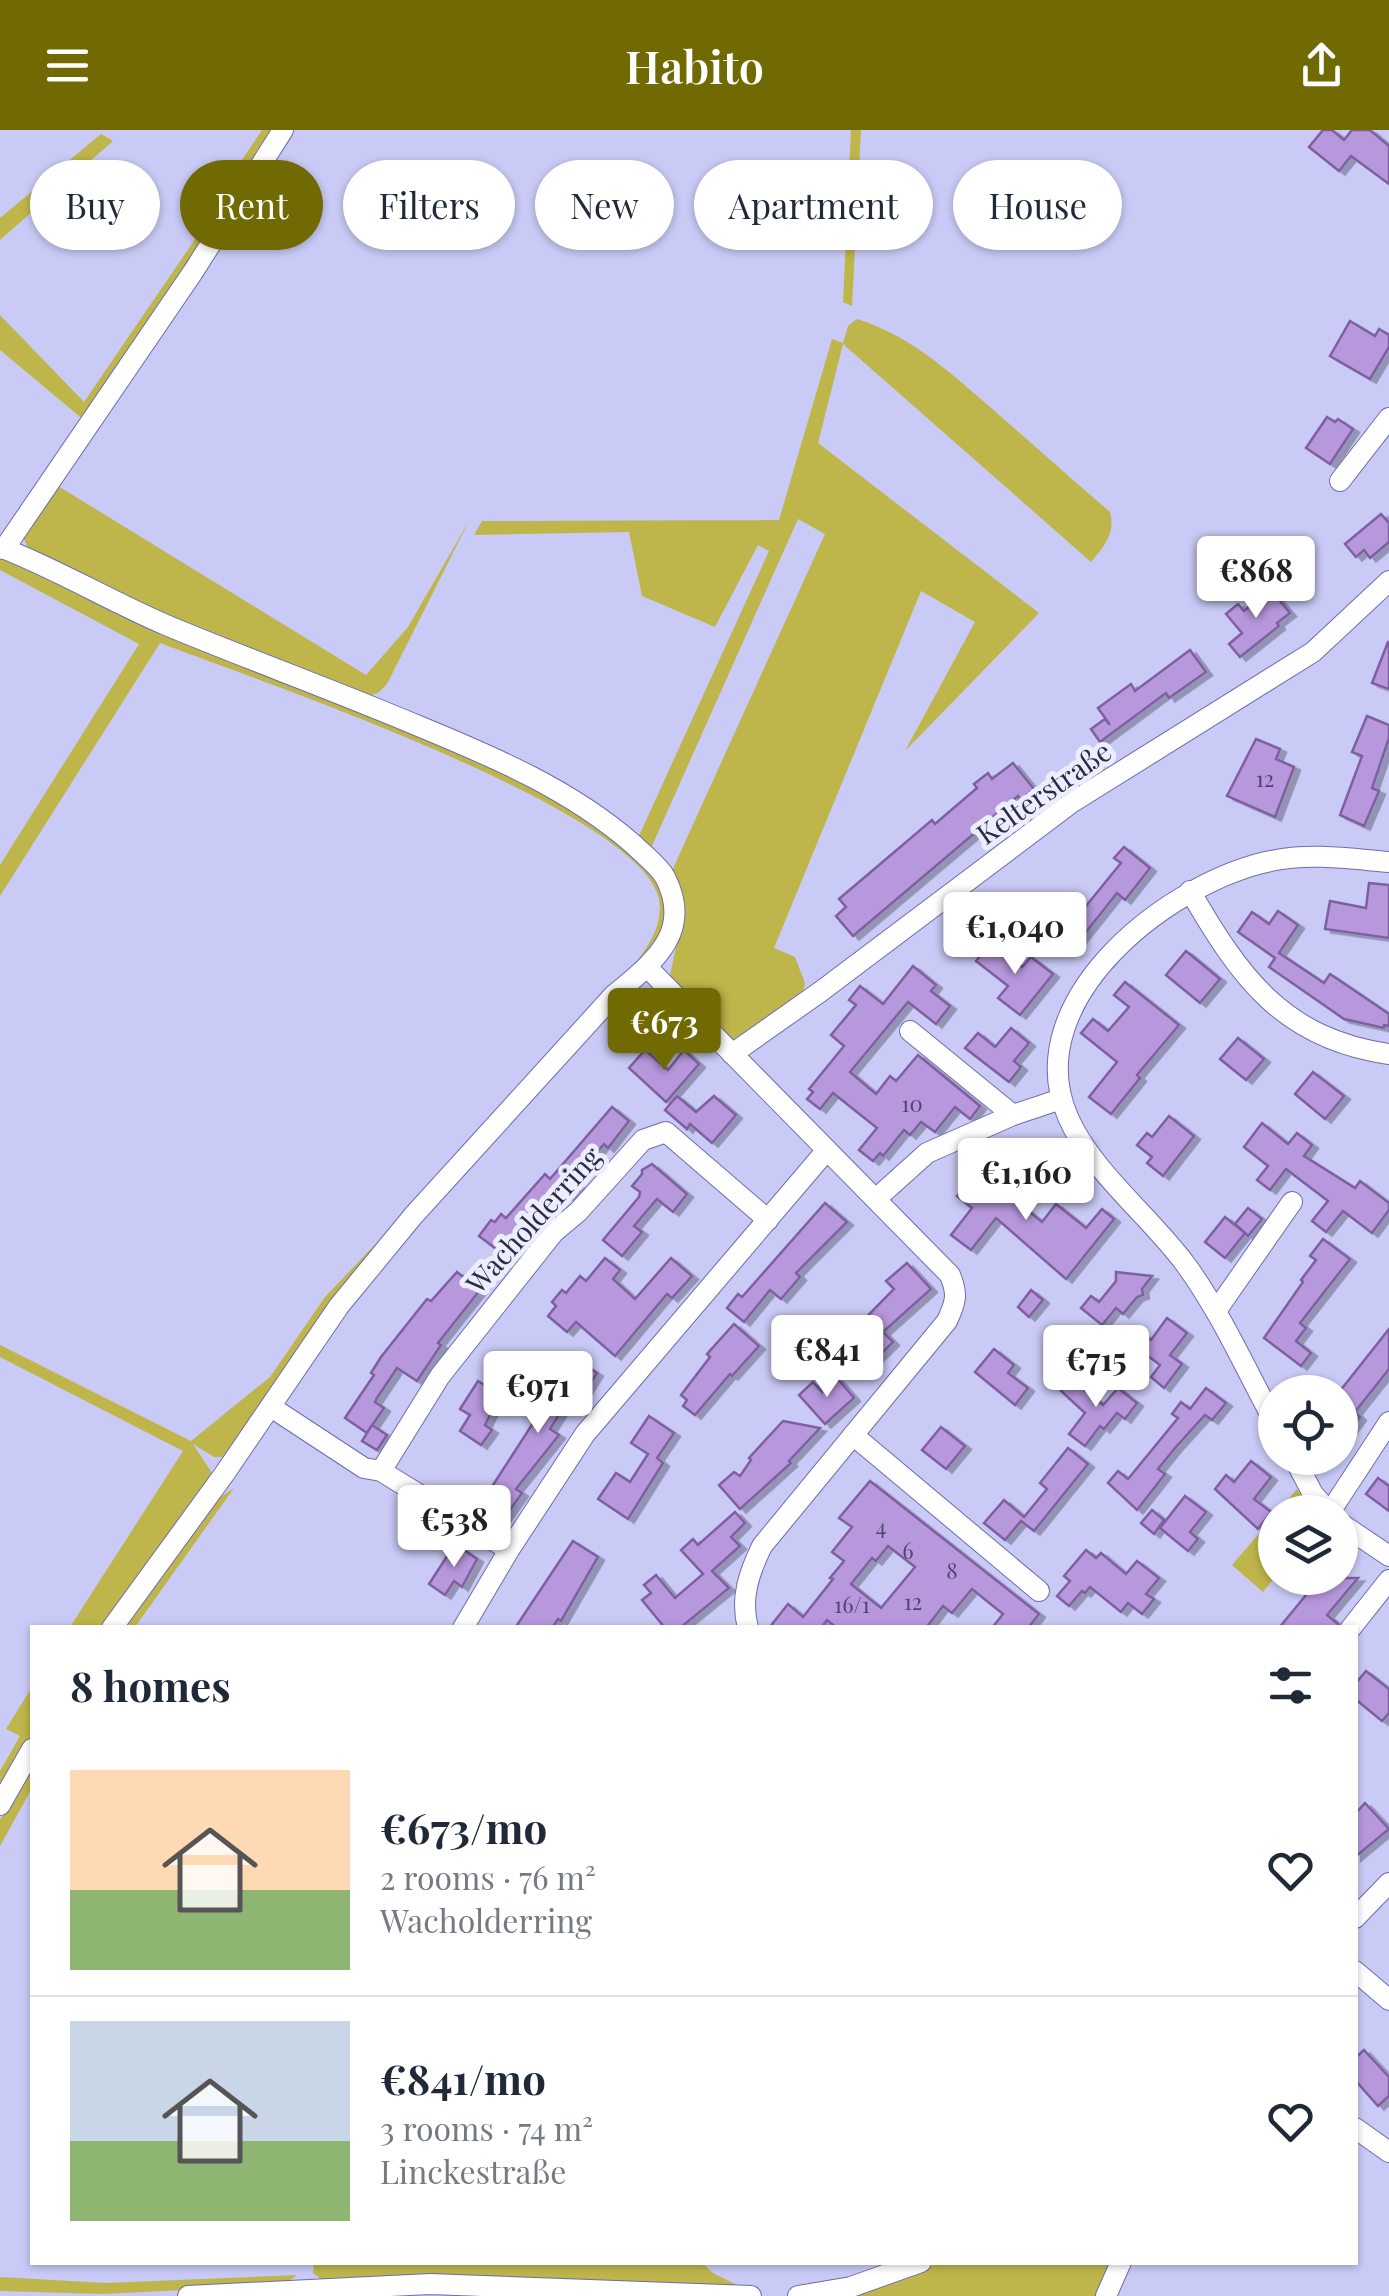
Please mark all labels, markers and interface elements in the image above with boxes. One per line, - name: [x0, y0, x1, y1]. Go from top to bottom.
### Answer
- text: Habito: [625, 35, 764, 95]
- icon: menu: [40, 38, 95, 93]
- icon: share: [1294, 38, 1349, 93]
- chip: Buy: [30, 160, 160, 250]
- chip: Rent: [180, 160, 323, 250]
- chip: Filters: [343, 160, 515, 250]
- chip: New: [535, 160, 674, 250]
- chip: Apartment: [694, 160, 933, 250]
- chip: House: [953, 160, 1122, 250]
- pin: €868: [1197, 536, 1315, 621]
- text: €868: [1219, 547, 1293, 590]
- street label: Kelterstraße: [968, 732, 1118, 852]
- house number: 12: [1256, 763, 1274, 793]
- pin: €1,040: [934, 892, 1096, 977]
- text: €1,040: [965, 903, 1065, 946]
- pin: €673: [605, 988, 723, 1073]
- text: €673: [630, 999, 698, 1042]
- house number: 10: [901, 1088, 923, 1118]
- street label: Wacholderring: [456, 1138, 609, 1301]
- pin: €1,160: [945, 1138, 1107, 1223]
- text: €1,160: [980, 1149, 1072, 1192]
- pin: €841: [768, 1315, 886, 1400]
- pin: €715: [1037, 1325, 1155, 1410]
- text: €841: [793, 1326, 861, 1369]
- text: €715: [1065, 1336, 1127, 1379]
- pin: €971: [479, 1351, 597, 1436]
- text: €971: [506, 1362, 570, 1405]
- map controls: [1258, 1375, 1358, 1595]
- button: locate: [1258, 1375, 1358, 1475]
- pin: €538: [395, 1485, 513, 1570]
- button: layers: [1258, 1495, 1358, 1595]
- text: €538: [420, 1496, 488, 1539]
- house number: 4: [876, 1511, 887, 1541]
- house number: 6: [902, 1535, 914, 1565]
- house number: 8: [946, 1555, 958, 1585]
- house number: 12: [904, 1586, 922, 1616]
- house number: 16/1: [834, 1589, 870, 1619]
- text: 8 homes: [70, 1657, 231, 1713]
- icon: filters: [1263, 1658, 1318, 1713]
- text: €673/mo: [380, 1799, 547, 1855]
- icon: home: [150, 1810, 270, 1930]
- icon: heart: [1263, 1843, 1318, 1898]
- text: 2 rooms · 76 m²: [380, 1855, 596, 1898]
- text: Wacholderring: [380, 1898, 592, 1941]
- text: €841/mo: [380, 2050, 546, 2106]
- icon: home: [150, 2061, 270, 2181]
- icon: heart: [1263, 2094, 1318, 2149]
- text: 3 rooms · 74 m²: [380, 2106, 593, 2149]
- text: Linckestraße: [380, 2149, 566, 2192]

